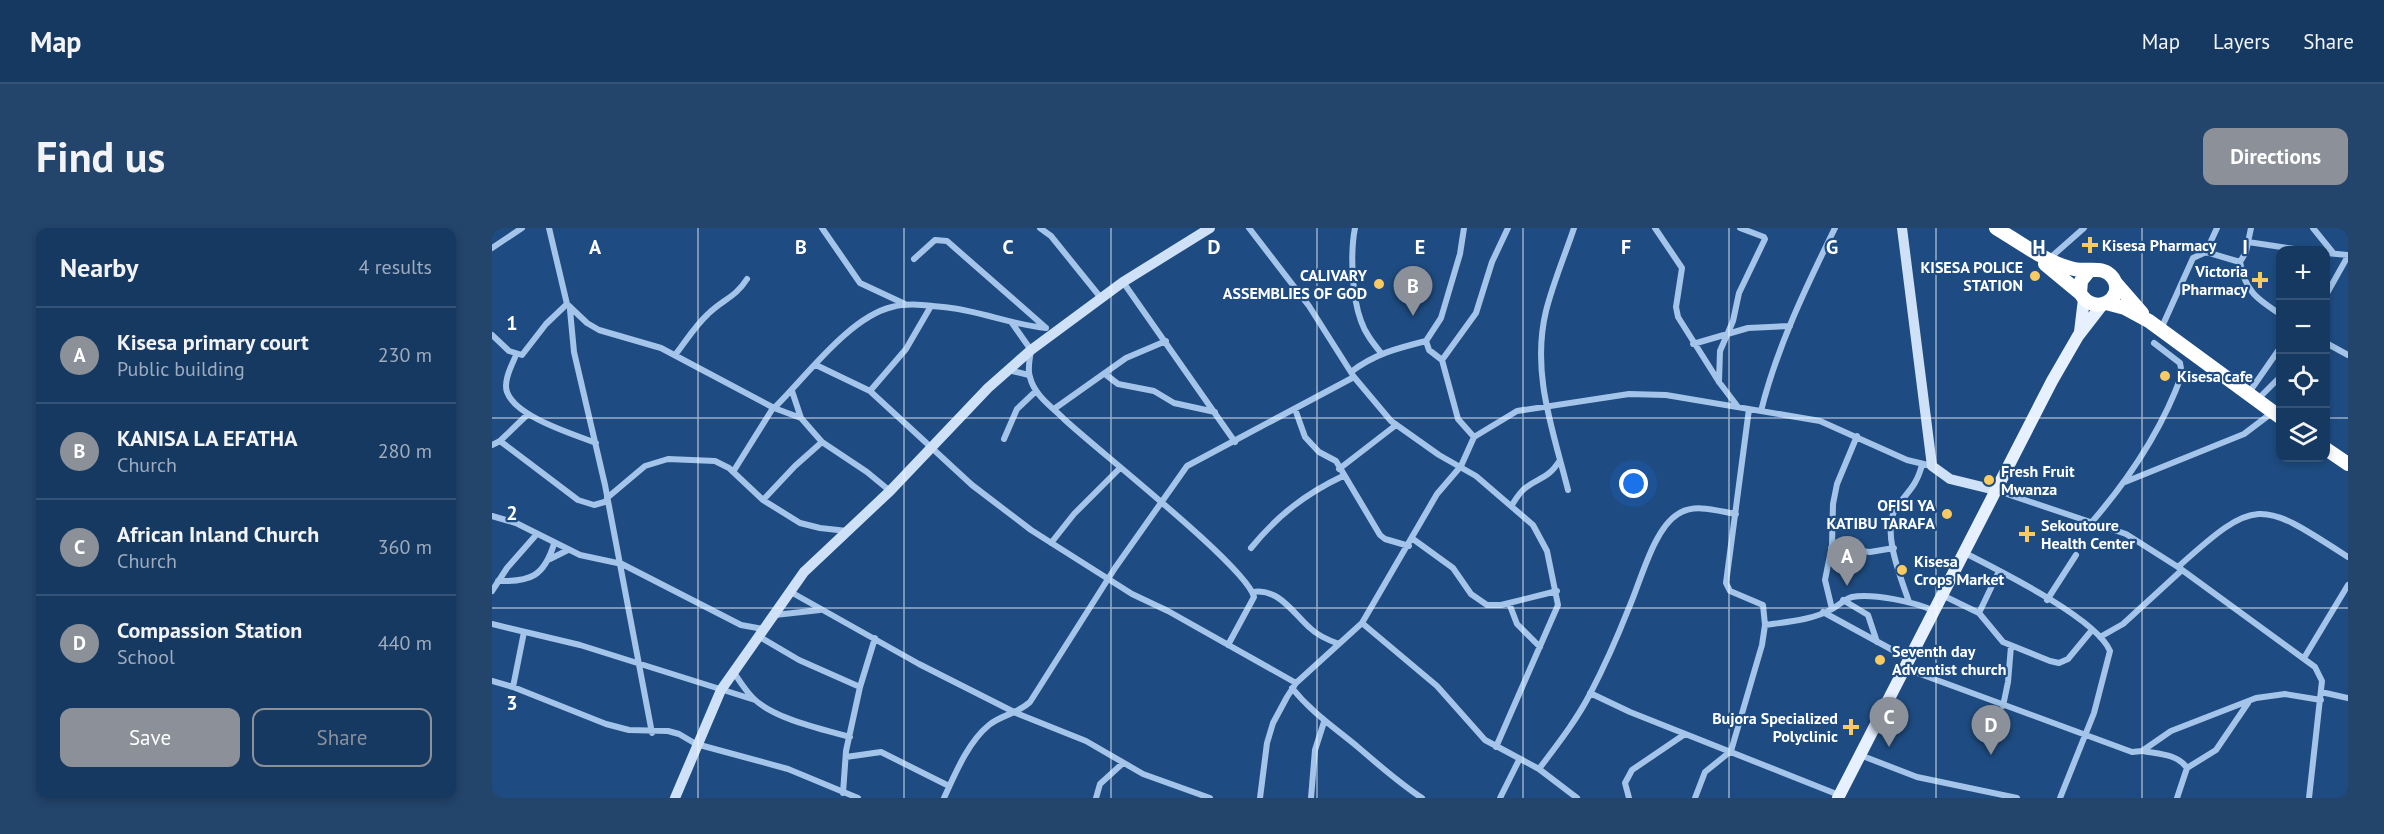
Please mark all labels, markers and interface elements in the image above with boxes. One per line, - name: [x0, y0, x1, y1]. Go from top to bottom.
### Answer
- text: Map: [30, 23, 81, 60]
- text: Map: [2142, 28, 2180, 55]
- text: Layers: [2213, 28, 2270, 55]
- text: Share: [2303, 28, 2354, 55]
- button: Directions: [2203, 128, 2348, 185]
- text: Find us: [36, 129, 165, 184]
- text: A: [589, 234, 602, 260]
- text: B: [795, 234, 807, 260]
- text: C: [1002, 234, 1014, 260]
- text: D: [1208, 234, 1221, 260]
- text: E: [1415, 234, 1425, 260]
- text: F: [1621, 234, 1631, 260]
- text: G: [1826, 234, 1838, 260]
- text: H: [2032, 234, 2046, 260]
- text: I: [2242, 234, 2248, 260]
- place label: Kisesa Pharmacy: [2102, 235, 2217, 255]
- marker: Kisesa Pharmacy: [2083, 238, 2097, 252]
- map controls: [2276, 246, 2330, 462]
- button: +: [2276, 246, 2330, 300]
- text: Nearby: [60, 251, 138, 284]
- text: 4 results: [359, 254, 432, 280]
- place label: KISESA POLICE STATION: [1920, 257, 2023, 295]
- place label: Victoria Pharmacy: [2181, 261, 2248, 299]
- place label: CALIVARY ASSEMBLIES OF GOD: [1223, 265, 1368, 303]
- pin: B: [1394, 266, 1432, 316]
- marker: KISESA POLICE STATION: [2028, 269, 2042, 283]
- marker: Victoria Pharmacy: [2253, 273, 2267, 287]
- marker: CALIVARY ASSEMBLIES OF GOD: [1372, 277, 1386, 291]
- button: −: [2276, 300, 2330, 354]
- text: 1: [506, 310, 518, 336]
- text: Kisesa primary court: [117, 328, 309, 356]
- text: A: [73, 342, 86, 368]
- text: 230 m: [378, 342, 432, 368]
- button: locate: [2276, 354, 2330, 408]
- text: Public building: [117, 356, 245, 382]
- place label: Kisesa cafe: [2177, 366, 2253, 386]
- marker: Kisesa cafe: [2158, 369, 2172, 383]
- button: layers: [2276, 408, 2330, 462]
- text: KANISA LA EFATHA: [117, 424, 297, 452]
- text: B: [74, 438, 85, 464]
- text: 280 m: [378, 438, 432, 464]
- text: Church: [117, 452, 177, 478]
- place label: Fresh Fruit Mwanza: [2001, 461, 2075, 499]
- your location: [1619, 469, 1648, 498]
- marker: Fresh Fruit Mwanza: [1982, 473, 1996, 487]
- place label: OFISI YA KATIBU TARAFA: [1826, 495, 1935, 533]
- text: 2: [506, 500, 518, 526]
- marker: OFISI YA KATIBU TARAFA: [1940, 507, 1954, 521]
- place label: Sekoutoure Health Center: [2041, 515, 2135, 553]
- text: African Inland Church: [117, 520, 319, 548]
- marker: Sekoutoure Health Center: [2018, 525, 2036, 543]
- text: C: [74, 534, 85, 560]
- text: 360 m: [378, 534, 432, 560]
- pin: A: [1828, 536, 1866, 586]
- text: Church: [117, 548, 177, 574]
- place label: Kisesa Crops Market: [1914, 551, 2005, 589]
- marker: Kisesa Crops Market: [1895, 563, 1909, 577]
- text: Compassion Station: [117, 616, 302, 644]
- text: D: [73, 630, 86, 656]
- text: 440 m: [378, 630, 432, 656]
- place label: Seventh day Adventist church: [1892, 641, 2006, 679]
- text: School: [117, 644, 175, 670]
- marker: Seventh day Adventist church: [1873, 653, 1887, 667]
- text: 3: [506, 690, 518, 716]
- pin: C: [1870, 698, 1908, 747]
- pin: D: [1972, 706, 2010, 755]
- button: Save: [60, 708, 240, 767]
- button: Share: [252, 708, 432, 767]
- place label: Bujora Specialized Polyclinic: [1712, 708, 1838, 746]
- marker: Bujora Specialized Polyclinic: [1842, 718, 1860, 736]

